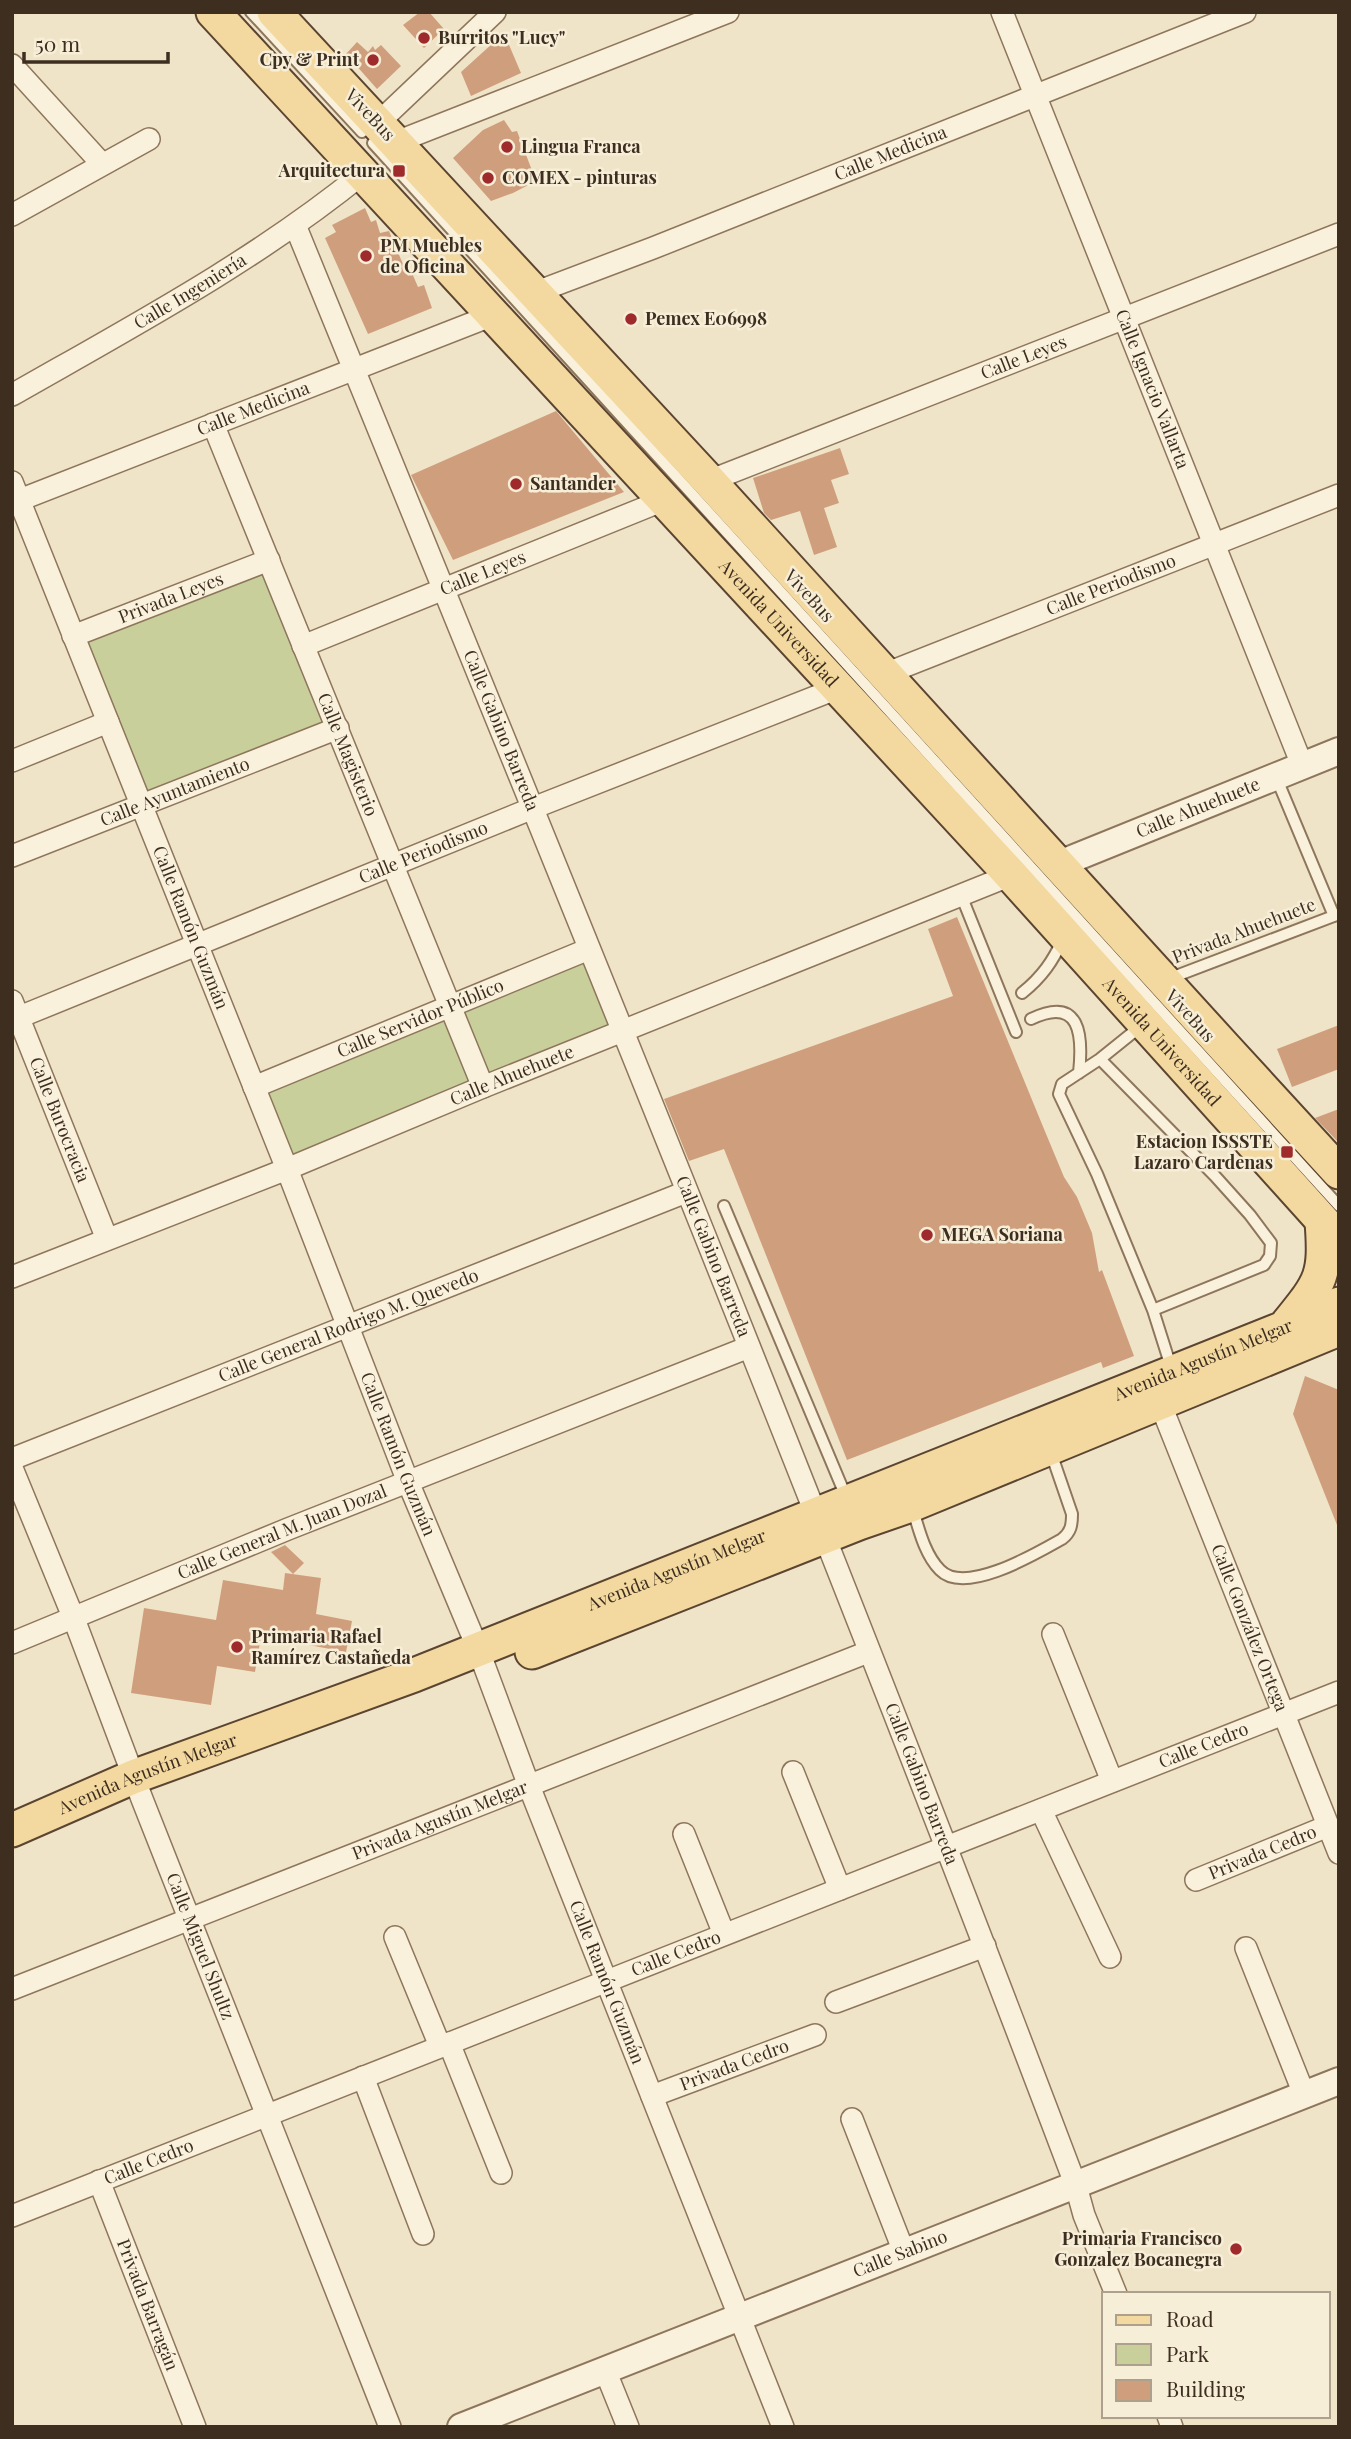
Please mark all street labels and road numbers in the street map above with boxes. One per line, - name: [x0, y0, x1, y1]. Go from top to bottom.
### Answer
- street label: ViveBus: [340, 82, 401, 146]
- street label: Calle Medicina: [830, 119, 950, 186]
- street label: Calle Ingeniería: [129, 247, 251, 334]
- street label: Calle Ignacio Vallarta: [1111, 305, 1196, 472]
- street label: Calle Leyes: [977, 329, 1070, 384]
- street label: Calle Medicina: [193, 375, 313, 441]
- street label: Calle Leyes: [436, 544, 529, 600]
- street label: Calle Periodismo: [1042, 548, 1179, 620]
- street label: Avenida Universidad: [713, 553, 845, 692]
- street label: ViveBus: [779, 563, 840, 627]
- street label: Privada Leyes: [115, 566, 227, 628]
- street label: Calle Gabino Barreda: [459, 646, 545, 814]
- street label: Calle Magisterio: [313, 689, 384, 820]
- street label: Calle Ayuntamiento: [96, 751, 253, 831]
- street label: Calle Ahuehuete: [1132, 771, 1263, 843]
- street label: Calle Periodismo: [355, 815, 491, 889]
- street label: Calle Ramón Guzmán: [148, 842, 235, 1013]
- street label: Privada Ahuehuete: [1169, 892, 1319, 968]
- street label: Avenida Universidad: [1097, 971, 1227, 1111]
- street label: Calle Servidor Público: [333, 972, 507, 1063]
- street label: ViveBus: [1160, 983, 1221, 1047]
- street label: Calle Ahuehuete: [446, 1039, 577, 1111]
- street label: Calle Burocracia: [25, 1053, 96, 1186]
- street label: Calle Gabino Barreda: [671, 1172, 757, 1340]
- street label: Calle General Rodrigo M. Quevedo: [215, 1262, 482, 1387]
- street label: Avenida Agustín Melgar: [1109, 1313, 1296, 1406]
- street label: Calle Ramón Guzmán: [356, 1368, 442, 1540]
- street label: Calle General M. Juan Dozal: [173, 1478, 390, 1584]
- street label: Avenida Agustín Melgar: [583, 1523, 769, 1616]
- street label: Calle González Ortega: [1206, 1540, 1294, 1715]
- street label: Calle Gabino Barreda: [880, 1699, 965, 1868]
- street label: Calle Cedro: [1155, 1716, 1252, 1773]
- street label: Avenida Agustín Melgar: [53, 1727, 240, 1820]
- street label: Privada Agustín Melgar: [348, 1774, 531, 1865]
- street label: Privada Cedro: [1205, 1819, 1320, 1885]
- street label: Calle Miguel Shultz: [161, 1869, 241, 2023]
- street label: Calle Ramón Guzmán: [564, 1897, 651, 2068]
- street label: Calle Cedro: [627, 1924, 724, 1981]
- street label: Privada Cedro: [676, 2033, 792, 2096]
- street label: Calle Cedro: [100, 2133, 197, 2190]
- street label: Calle Sabino: [849, 2224, 951, 2282]
- street label: Privada Barragán: [112, 2235, 185, 2374]

